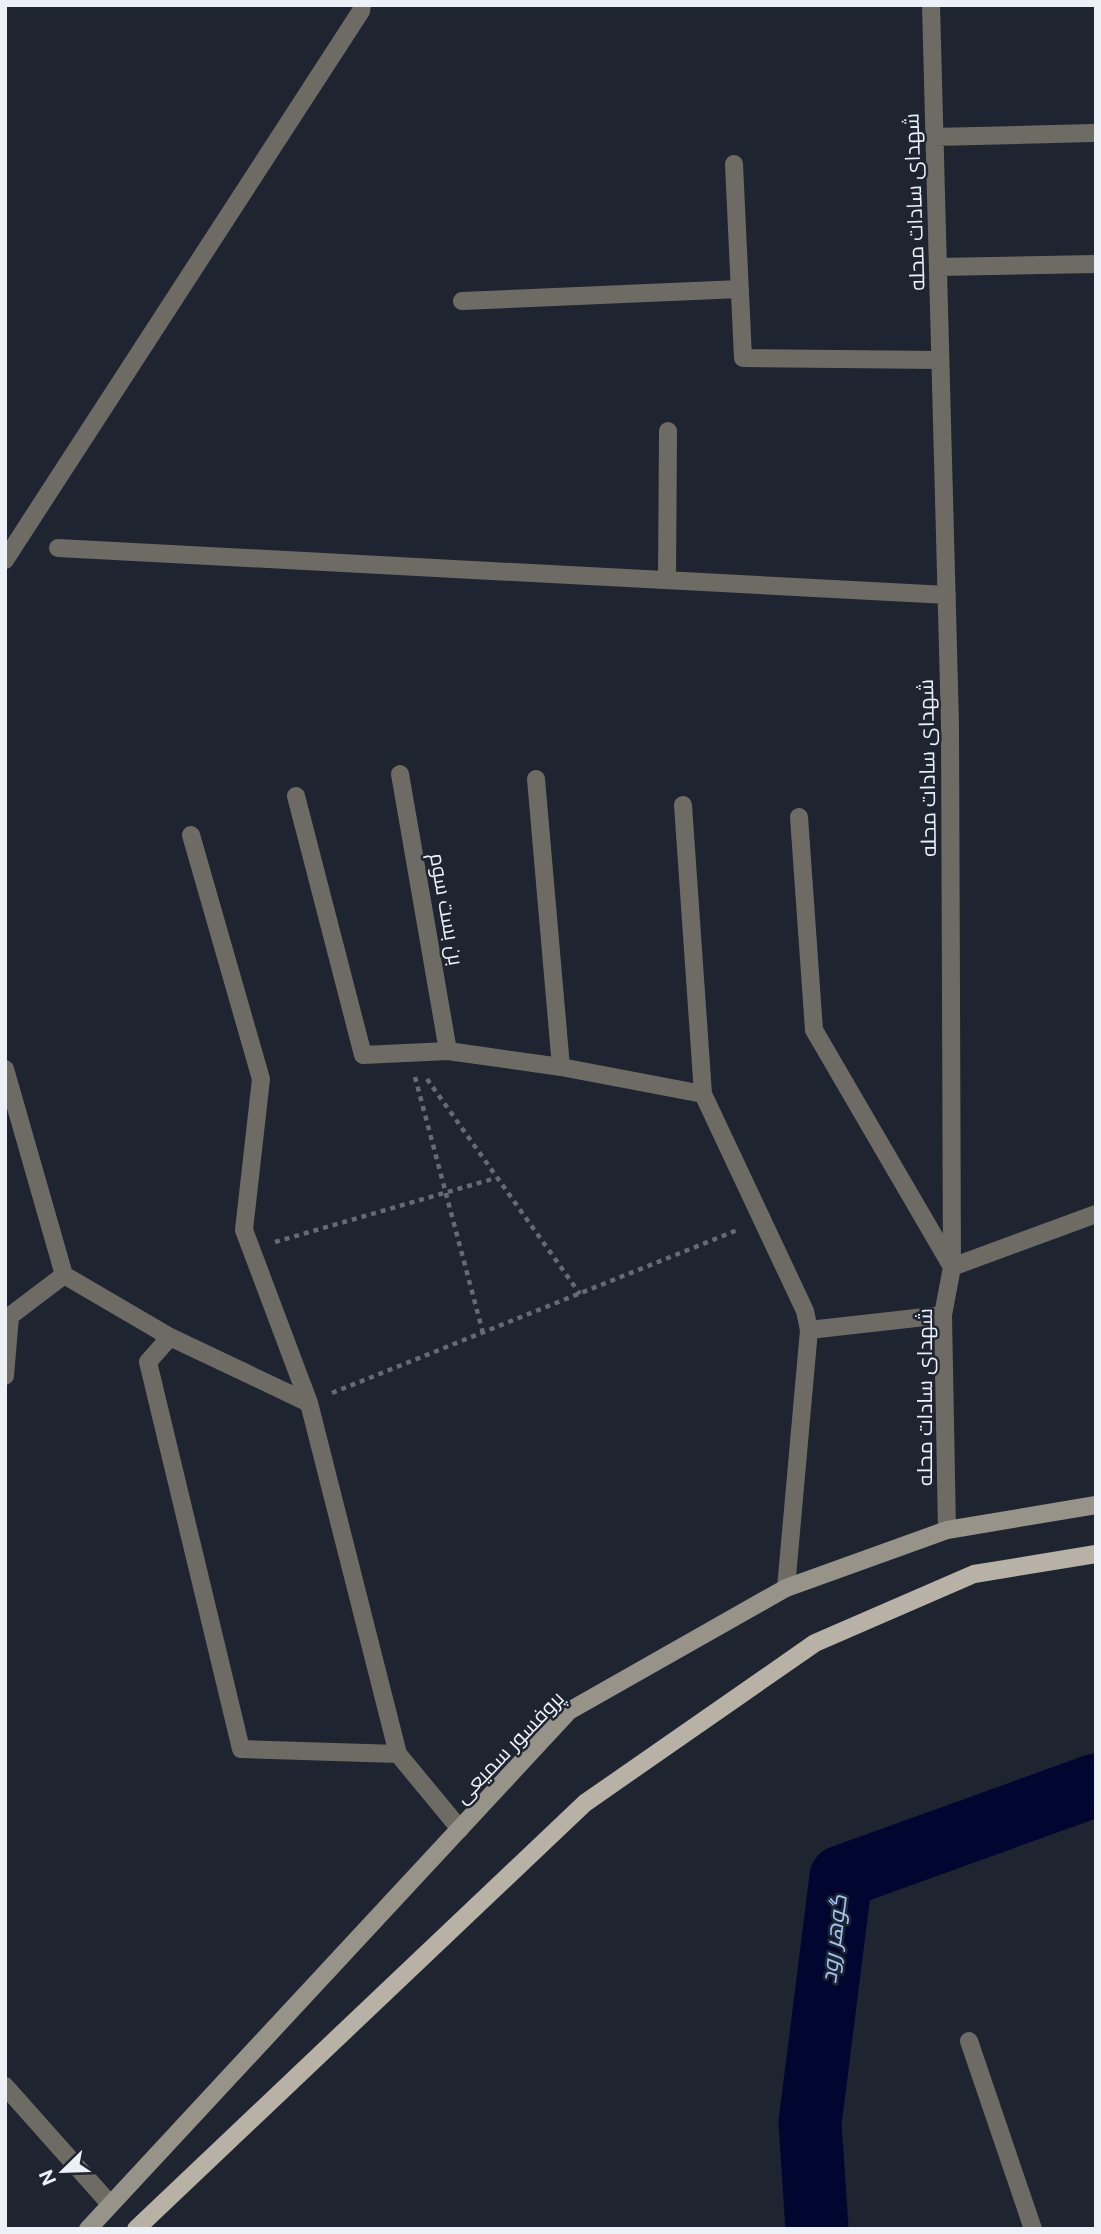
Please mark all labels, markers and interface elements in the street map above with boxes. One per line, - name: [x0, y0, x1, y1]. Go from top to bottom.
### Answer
- street label: شهدای سادات محله: [898, 113, 931, 291]
- street label: شهدای سادات محله: [913, 679, 942, 857]
- street label: بن بست سوم: [423, 851, 469, 968]
- street label: شهدای سادات محله: [912, 1308, 938, 1486]
- street label: پروفسور سمیعی: [449, 1685, 571, 1810]
- water label: گوهر رود: [814, 1893, 853, 1985]
- north arrow: [28, 2136, 98, 2206]
- text: N: [34, 2167, 60, 2189]

